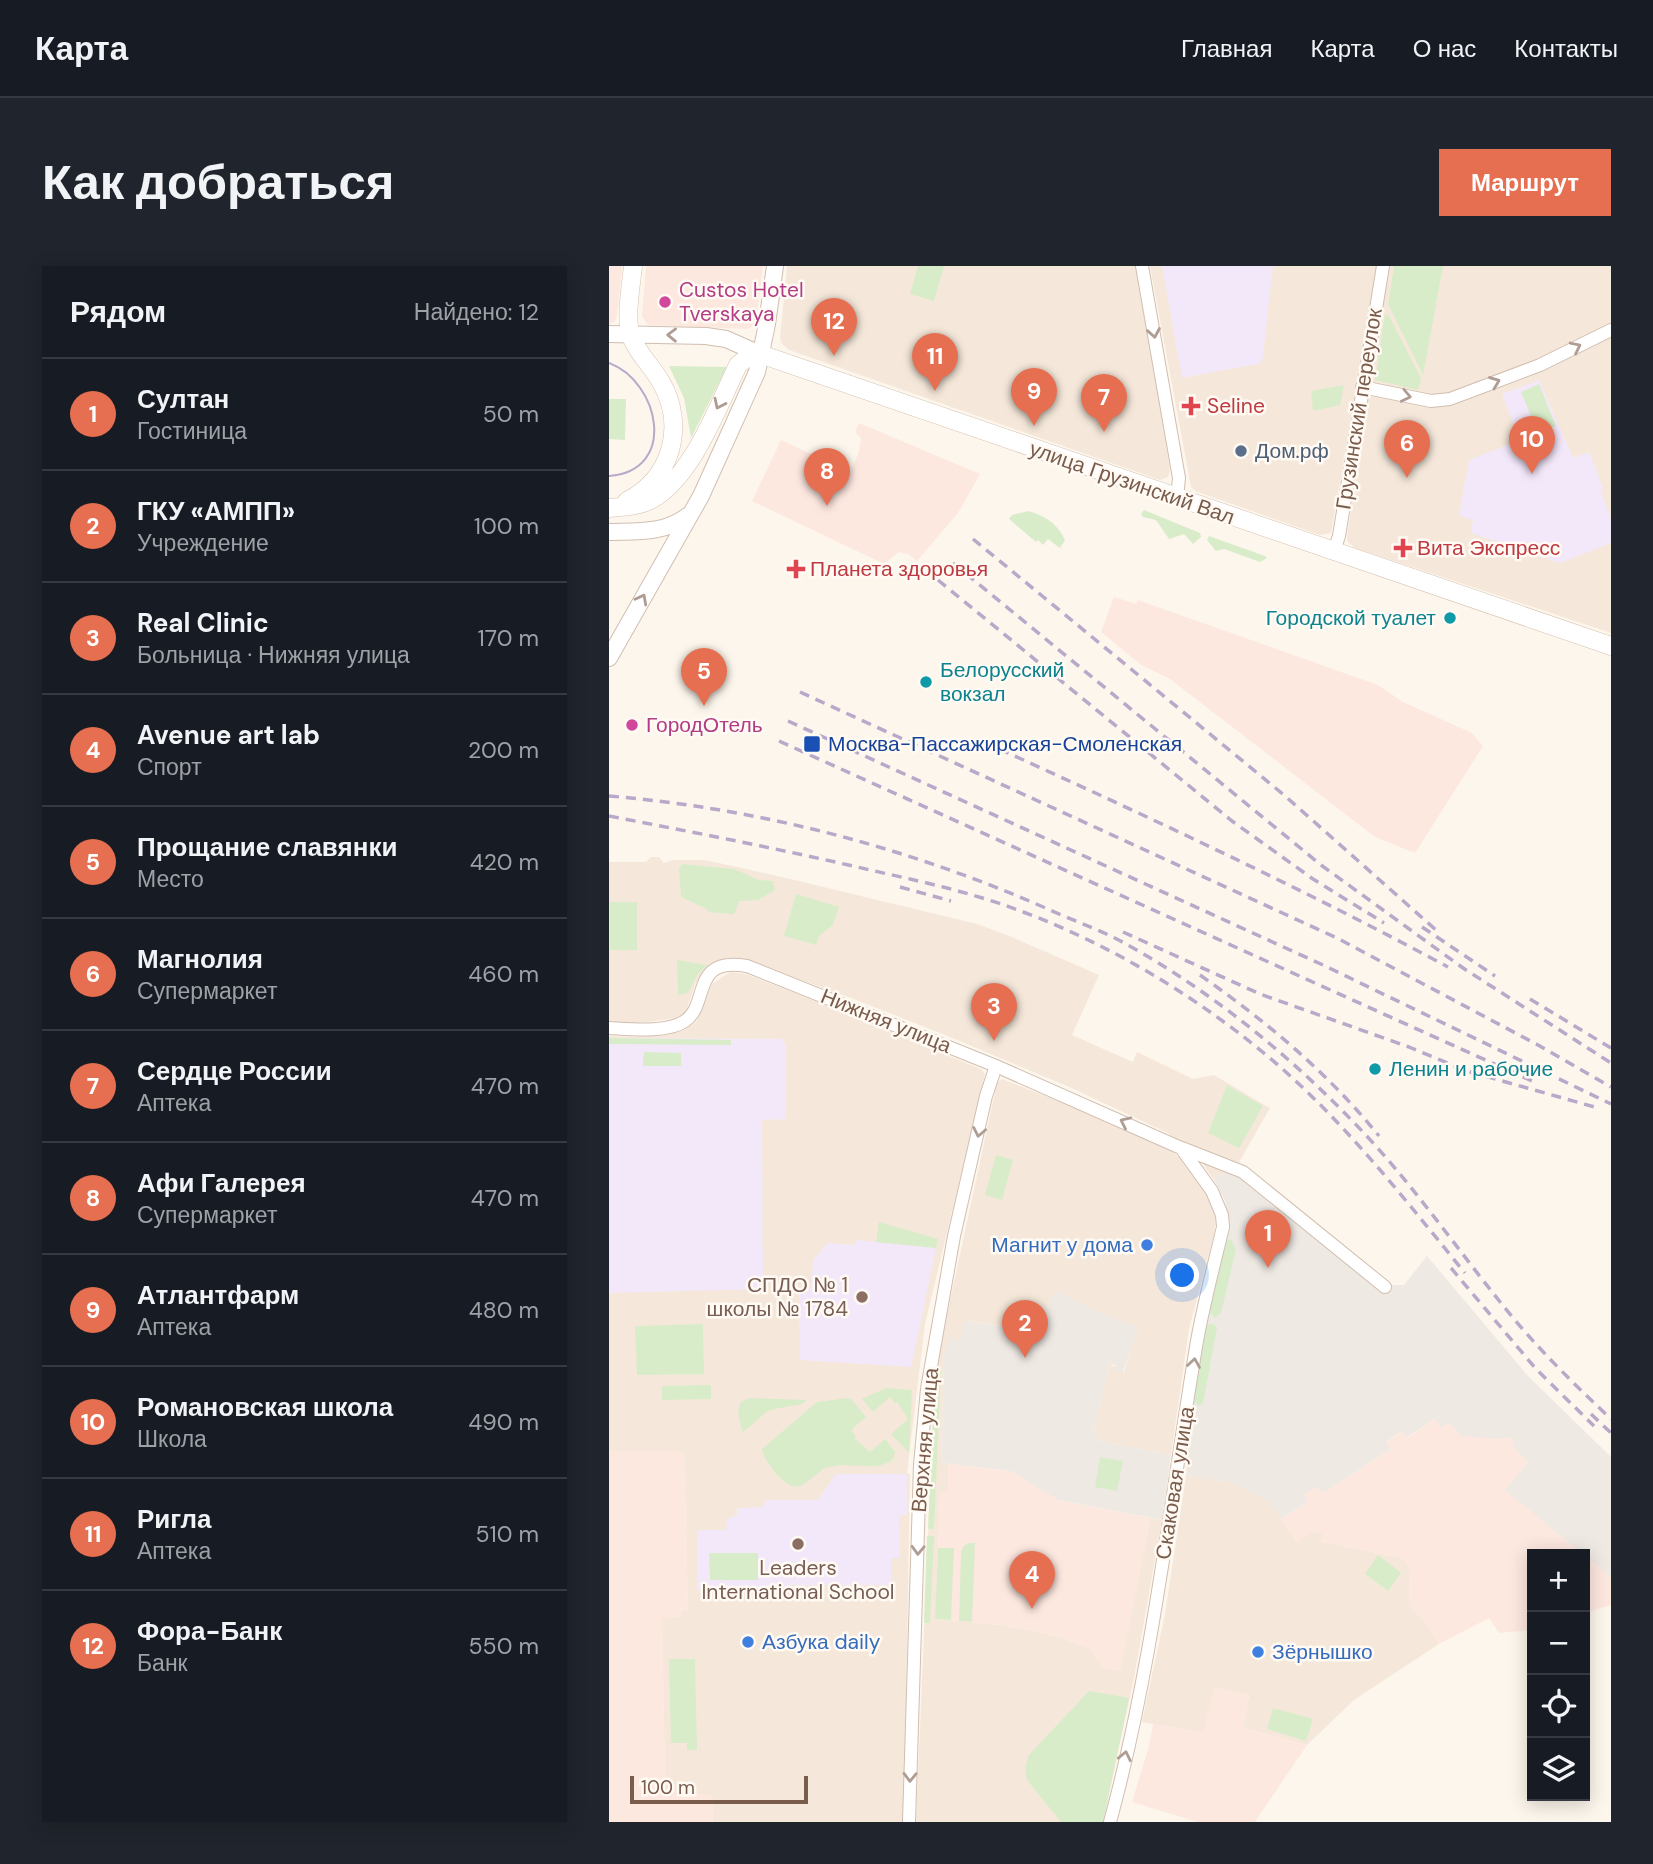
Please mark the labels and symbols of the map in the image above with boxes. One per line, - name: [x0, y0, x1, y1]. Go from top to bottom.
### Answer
- place label: Custos Hotel Tverskaya: [679, 276, 804, 328]
- marker: Custos Hotel Tverskaya: [657, 294, 673, 310]
- pin: 12: [811, 298, 857, 356]
- street label: Грузинский переулок: [1329, 306, 1389, 512]
- one-way arrow: [1146, 327, 1161, 339]
- one-way arrow: [667, 328, 678, 343]
- pin: 11: [912, 333, 958, 391]
- one-way arrow: [1569, 342, 1581, 356]
- pin: 9: [1011, 368, 1057, 426]
- pin: 7: [1081, 374, 1127, 432]
- one-way arrow: [1489, 376, 1501, 390]
- one-way arrow: [1400, 387, 1412, 402]
- place label: Seline: [1207, 392, 1265, 420]
- marker: Seline: [1181, 396, 1201, 416]
- one-way arrow: [714, 397, 728, 409]
- pin: 10: [1509, 416, 1555, 474]
- pin: 6: [1384, 420, 1430, 478]
- street label: улица Грузинский Вал: [1026, 435, 1238, 531]
- place label: Дом.рф: [1255, 437, 1329, 465]
- marker: Дом.рф: [1233, 443, 1249, 459]
- pin: 8: [804, 448, 850, 506]
- place label: Вита Экспресс: [1417, 534, 1560, 562]
- marker: Вита Экспресс: [1395, 540, 1411, 556]
- place label: Планета здоровья: [810, 555, 988, 583]
- marker: Планета здоровья: [788, 561, 804, 577]
- one-way arrow: [634, 593, 648, 606]
- place label: Городской туалет: [1266, 604, 1436, 632]
- marker: Городской туалет: [1442, 610, 1458, 626]
- pin: 5: [681, 648, 727, 706]
- place label: Белорусский вокзал: [940, 656, 1064, 708]
- marker: Белорусский вокзал: [918, 674, 934, 690]
- place label: ГородОтель: [646, 711, 763, 739]
- marker: ГородОтель: [624, 717, 640, 733]
- place label: Москва-Пассажирская-Смоленская: [828, 730, 1182, 758]
- marker: Москва-Пассажирская-Смоленская: [802, 734, 822, 754]
- street label: Нижняя улица: [816, 982, 956, 1060]
- pin: 3: [971, 983, 1017, 1041]
- place label: Ленин и рабочие: [1389, 1055, 1553, 1083]
- marker: Ленин и рабочие: [1367, 1061, 1383, 1077]
- one-way arrow: [1120, 1116, 1132, 1130]
- one-way arrow: [973, 1126, 988, 1138]
- pin: 1: [1245, 1210, 1291, 1268]
- place label: Магнит у дома: [991, 1231, 1133, 1259]
- marker: Магнит у дома: [1139, 1237, 1155, 1253]
- your location: [1165, 1258, 1199, 1292]
- place label: СПДО № 1 школы № 1784: [707, 1271, 848, 1323]
- marker: СПДО № 1 школы № 1784: [854, 1289, 870, 1305]
- pin: 2: [1002, 1300, 1048, 1358]
- one-way arrow: [1186, 1357, 1201, 1369]
- street label: Верхняя улица: [905, 1366, 945, 1514]
- street label: Скаковая улица: [1149, 1404, 1201, 1562]
- marker: Leaders International School: [790, 1536, 806, 1552]
- one-way arrow: [910, 1545, 926, 1555]
- pin: 4: [1009, 1551, 1055, 1609]
- place label: Leaders International School: [701, 1554, 895, 1606]
- place label: Азбука daily: [762, 1628, 881, 1656]
- marker: Азбука daily: [740, 1634, 756, 1650]
- place label: Зёрнышко: [1272, 1638, 1373, 1666]
- marker: Зёрнышко: [1250, 1644, 1266, 1660]
- one-way arrow: [1117, 1750, 1132, 1762]
- one-way arrow: [902, 1772, 918, 1783]
- scale bar: [630, 1773, 809, 1805]

